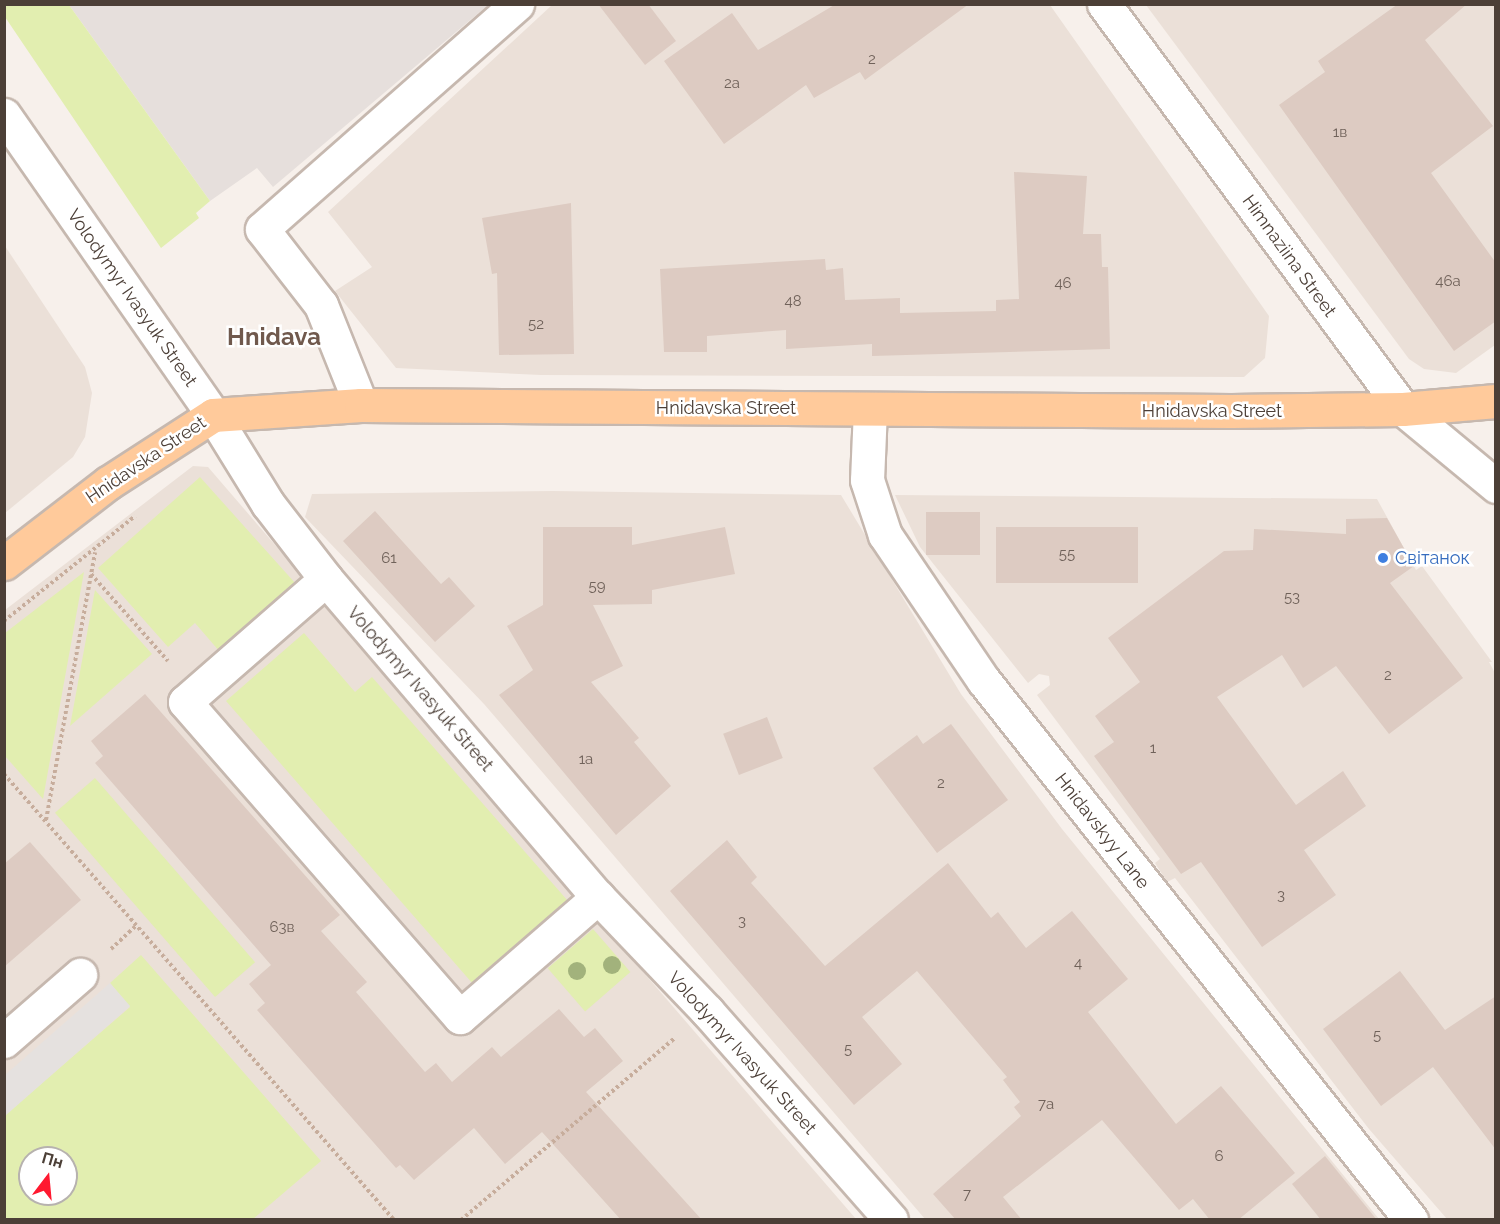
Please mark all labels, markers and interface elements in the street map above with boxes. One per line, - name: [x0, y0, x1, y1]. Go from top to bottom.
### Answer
- house number: 2: [868, 51, 876, 69]
- house number: 2а: [724, 75, 740, 93]
- house number: 1в: [1333, 124, 1347, 142]
- street label: Himnaziina Street: [1237, 191, 1341, 321]
- street label: Volodymyr Ivasyuk Street: [62, 205, 202, 391]
- house number: 46а: [1435, 273, 1461, 291]
- house number: 46: [1054, 275, 1072, 293]
- house number: 48: [784, 293, 802, 311]
- house number: 52: [528, 316, 544, 334]
- district label: Hnidava: [227, 323, 321, 351]
- street label: Hnidavska Street: [656, 397, 796, 419]
- street label: Hnidavska Street: [1142, 400, 1282, 422]
- street label: Hnidavska Street: [82, 412, 210, 508]
- house number: 55: [1059, 546, 1075, 564]
- place label: Світанок: [1395, 547, 1470, 569]
- house number: 61: [381, 550, 397, 568]
- marker: Світанок: [1376, 551, 1390, 565]
- house number: 59: [589, 578, 605, 596]
- house number: 53: [1284, 589, 1300, 607]
- street label: Volodymyr Ivasyuk Street: [342, 602, 498, 776]
- house number: 2: [1384, 667, 1392, 685]
- house number: 1: [1150, 740, 1156, 758]
- house number: 1а: [579, 751, 593, 769]
- street label: Hnidavskyy Lane: [1050, 769, 1154, 893]
- house number: 2: [937, 775, 945, 793]
- house number: 3: [1277, 887, 1285, 905]
- house number: 3: [738, 913, 746, 931]
- house number: 63в: [269, 919, 295, 937]
- house number: 4: [1074, 955, 1082, 973]
- street label: Volodymyr Ivasyuk Street: [663, 967, 821, 1139]
- house number: 5: [1373, 1027, 1381, 1045]
- house number: 5: [844, 1041, 852, 1059]
- house number: 7а: [1038, 1096, 1054, 1114]
- north arrow: [18, 1146, 78, 1206]
- text: Пн: [40, 1148, 65, 1172]
- house number: 6: [1214, 1148, 1224, 1166]
- house number: 7: [963, 1186, 971, 1204]

